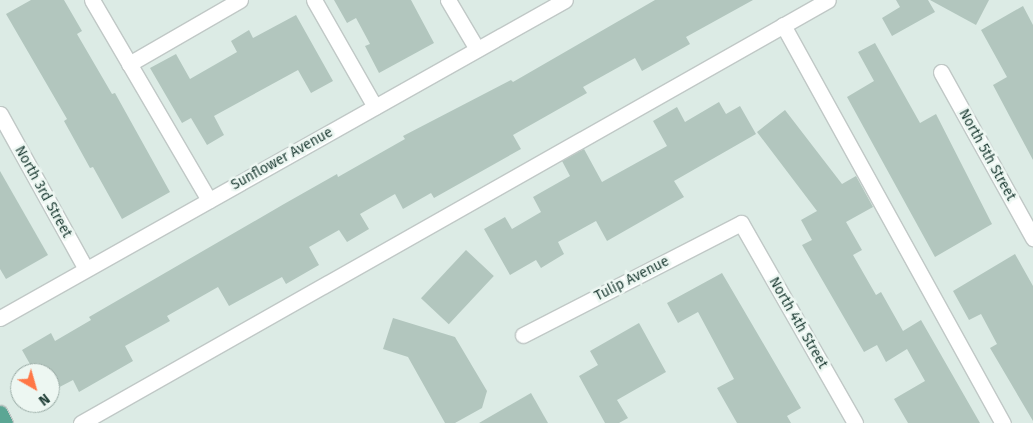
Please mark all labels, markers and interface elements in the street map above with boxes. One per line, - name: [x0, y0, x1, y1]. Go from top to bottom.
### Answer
- street label: North 5th Street: [955, 106, 1019, 204]
- street label: Sunflower Avenue: [228, 124, 336, 194]
- street label: North 3rd Street: [11, 143, 75, 241]
- street label: Tulip Avenue: [592, 253, 672, 305]
- street label: North 4th Street: [765, 274, 831, 372]
- north arrow: [10, 363, 60, 413]
- text: N: [35, 390, 53, 409]

